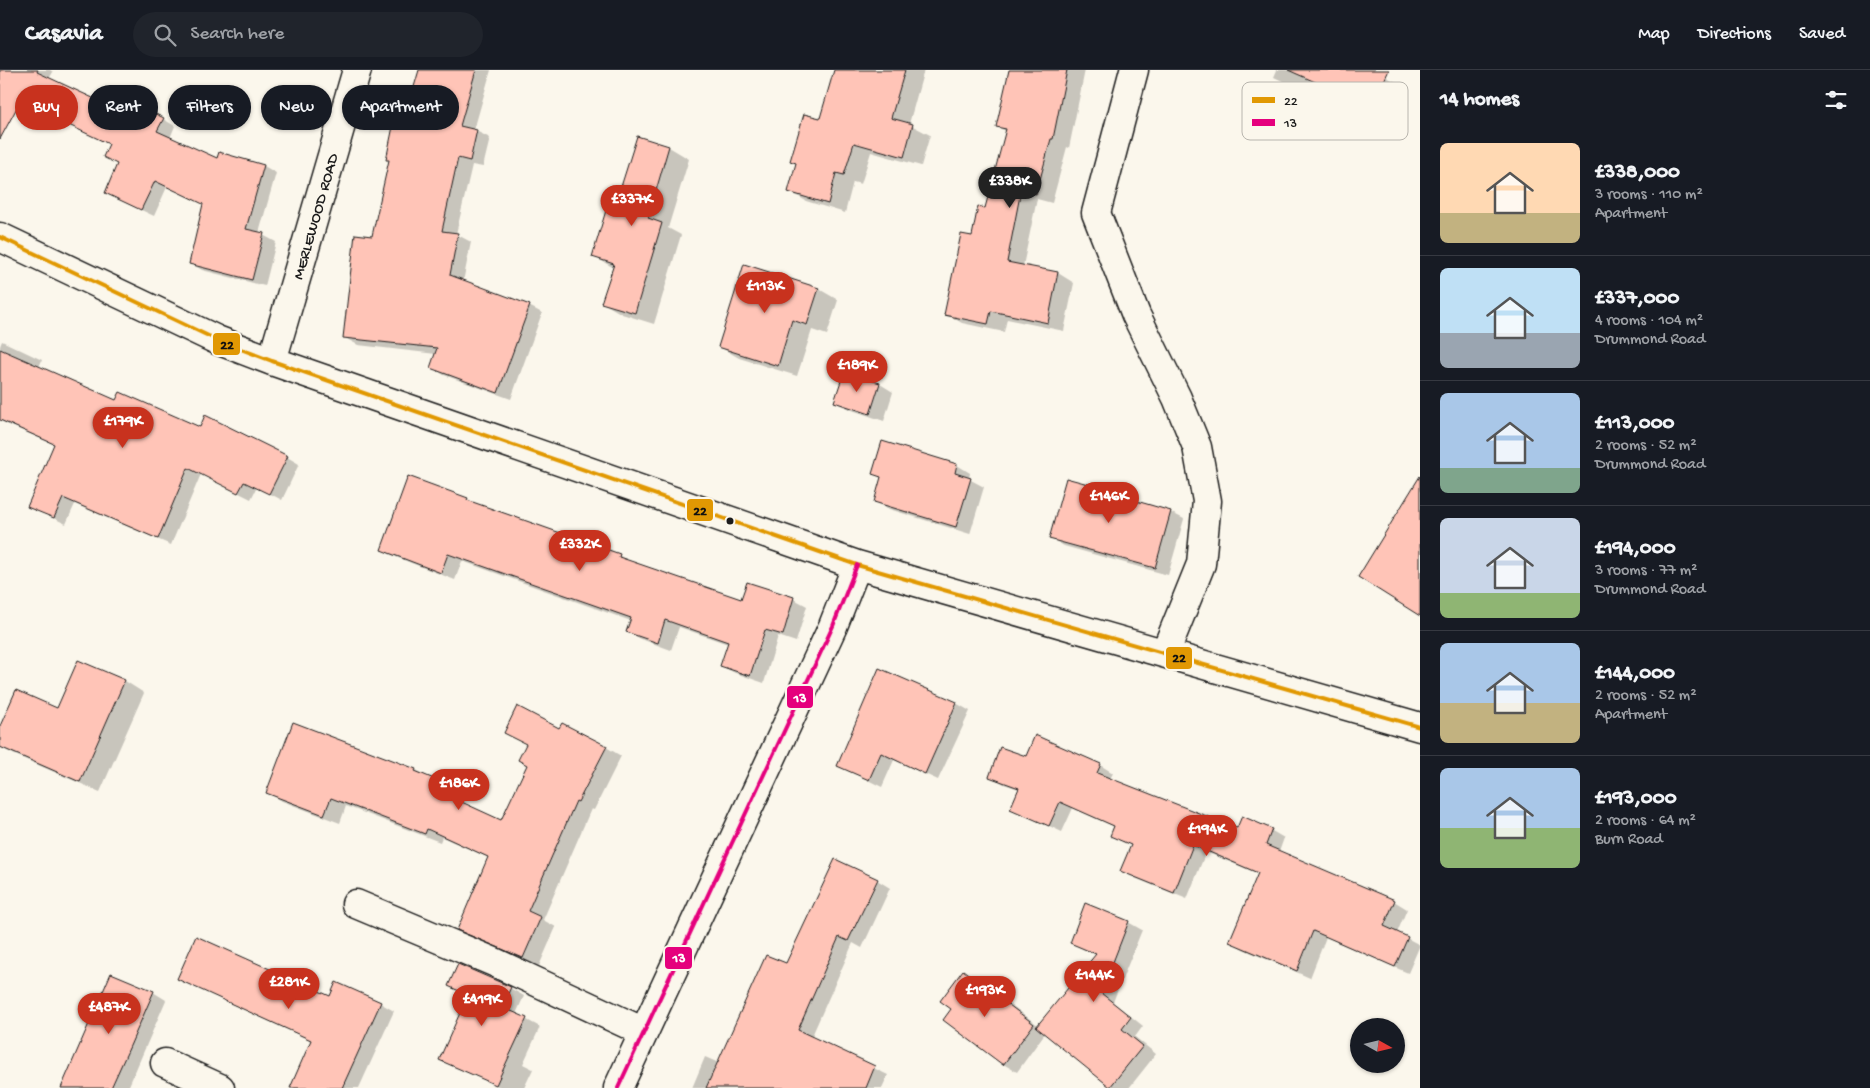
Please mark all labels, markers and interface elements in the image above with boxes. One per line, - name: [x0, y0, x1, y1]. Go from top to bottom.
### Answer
- search box: [133, 12, 483, 57]
- text: Casavia: [25, 20, 103, 49]
- icon: search: [151, 21, 179, 49]
- text: Search here: [191, 23, 284, 46]
- text: Map: [1638, 24, 1670, 45]
- text: Directions: [1698, 24, 1771, 45]
- text: Saved: [1799, 24, 1845, 45]
- legend: [1242, 82, 1408, 140]
- chip: Buy: [15, 85, 78, 130]
- chip: Rent: [88, 85, 158, 130]
- chip: Filters: [168, 85, 251, 130]
- chip: New: [261, 85, 332, 130]
- chip: Apartment: [342, 85, 459, 130]
- icon: filters: [1822, 86, 1850, 114]
- text: 14 homes: [1440, 88, 1519, 113]
- text: 22: [1284, 94, 1298, 111]
- text: 13: [1283, 116, 1297, 133]
- street label: MERLEWOOD ROAD: [290, 151, 345, 282]
- text: £338,000: [1595, 161, 1680, 186]
- icon: home: [1480, 163, 1540, 223]
- pin: £338K: [975, 166, 1045, 209]
- text: £338K: [989, 173, 1031, 192]
- pin: £337K: [597, 184, 667, 227]
- text: 3 rooms · 110 m²: [1595, 186, 1703, 205]
- text: £337K: [612, 191, 652, 210]
- text: Apartment: [1595, 205, 1667, 224]
- pin: £113K: [730, 272, 800, 314]
- text: £113K: [746, 278, 784, 297]
- text: £337,000: [1595, 287, 1679, 312]
- icon: home: [1480, 288, 1540, 348]
- text: 4 rooms · 104 m²: [1595, 312, 1703, 331]
- text: Drummond Road: [1595, 331, 1705, 350]
- line badge: 22: [212, 332, 241, 356]
- text: 22: [220, 338, 234, 355]
- pin: £189K: [822, 350, 892, 393]
- text: £189K: [837, 357, 877, 376]
- pin: £179K: [88, 406, 158, 449]
- text: £113,000: [1595, 412, 1675, 437]
- text: £179K: [104, 413, 142, 432]
- icon: home: [1480, 413, 1540, 473]
- text: 2 rooms · 52 m²: [1595, 437, 1697, 456]
- text: Drummond Road: [1595, 456, 1705, 475]
- pin: £146K: [1074, 482, 1144, 524]
- text: £146K: [1090, 488, 1128, 507]
- line badge: 22: [686, 498, 714, 522]
- text: 22: [693, 504, 707, 521]
- unlabelled marker: [725, 516, 735, 526]
- pin: £332K: [545, 530, 615, 572]
- text: £332K: [560, 536, 600, 555]
- text: £194,000: [1595, 537, 1676, 562]
- icon: home: [1480, 538, 1540, 598]
- text: 3 rooms · 77 m²: [1595, 562, 1697, 581]
- text: Drummond Road: [1595, 581, 1705, 600]
- line badge: 22: [1165, 646, 1193, 670]
- text: 22: [1172, 651, 1186, 668]
- text: £144,000: [1595, 662, 1675, 687]
- icon: home: [1480, 663, 1540, 723]
- line badge: 13: [786, 685, 814, 709]
- text: 2 rooms · 52 m²: [1595, 687, 1697, 706]
- text: 13: [793, 691, 806, 708]
- text: Apartment: [1595, 706, 1667, 725]
- pin: £186K: [424, 768, 494, 811]
- text: £186K: [439, 775, 479, 794]
- text: £193,000: [1595, 787, 1677, 812]
- icon: home: [1480, 788, 1540, 848]
- text: 2 rooms · 64 m²: [1595, 812, 1696, 831]
- pin: £194K: [1172, 814, 1242, 857]
- text: £194K: [1188, 821, 1226, 840]
- text: Burn Road: [1595, 831, 1663, 850]
- line badge: 13: [664, 946, 693, 970]
- text: 13: [672, 951, 685, 968]
- pin: £144K: [1059, 960, 1129, 1003]
- text: £144K: [1075, 967, 1113, 986]
- pin: £281K: [254, 968, 324, 1010]
- text: £281K: [270, 974, 308, 993]
- pin: £193K: [950, 976, 1020, 1018]
- text: £193K: [966, 982, 1004, 1001]
- pin: £419K: [447, 984, 517, 1027]
- text: £419K: [463, 991, 501, 1010]
- pin: £487K: [74, 992, 144, 1035]
- text: £487K: [89, 999, 129, 1018]
- north arrow: [1350, 1018, 1405, 1072]
- map controls: [1350, 1018, 1405, 1073]

